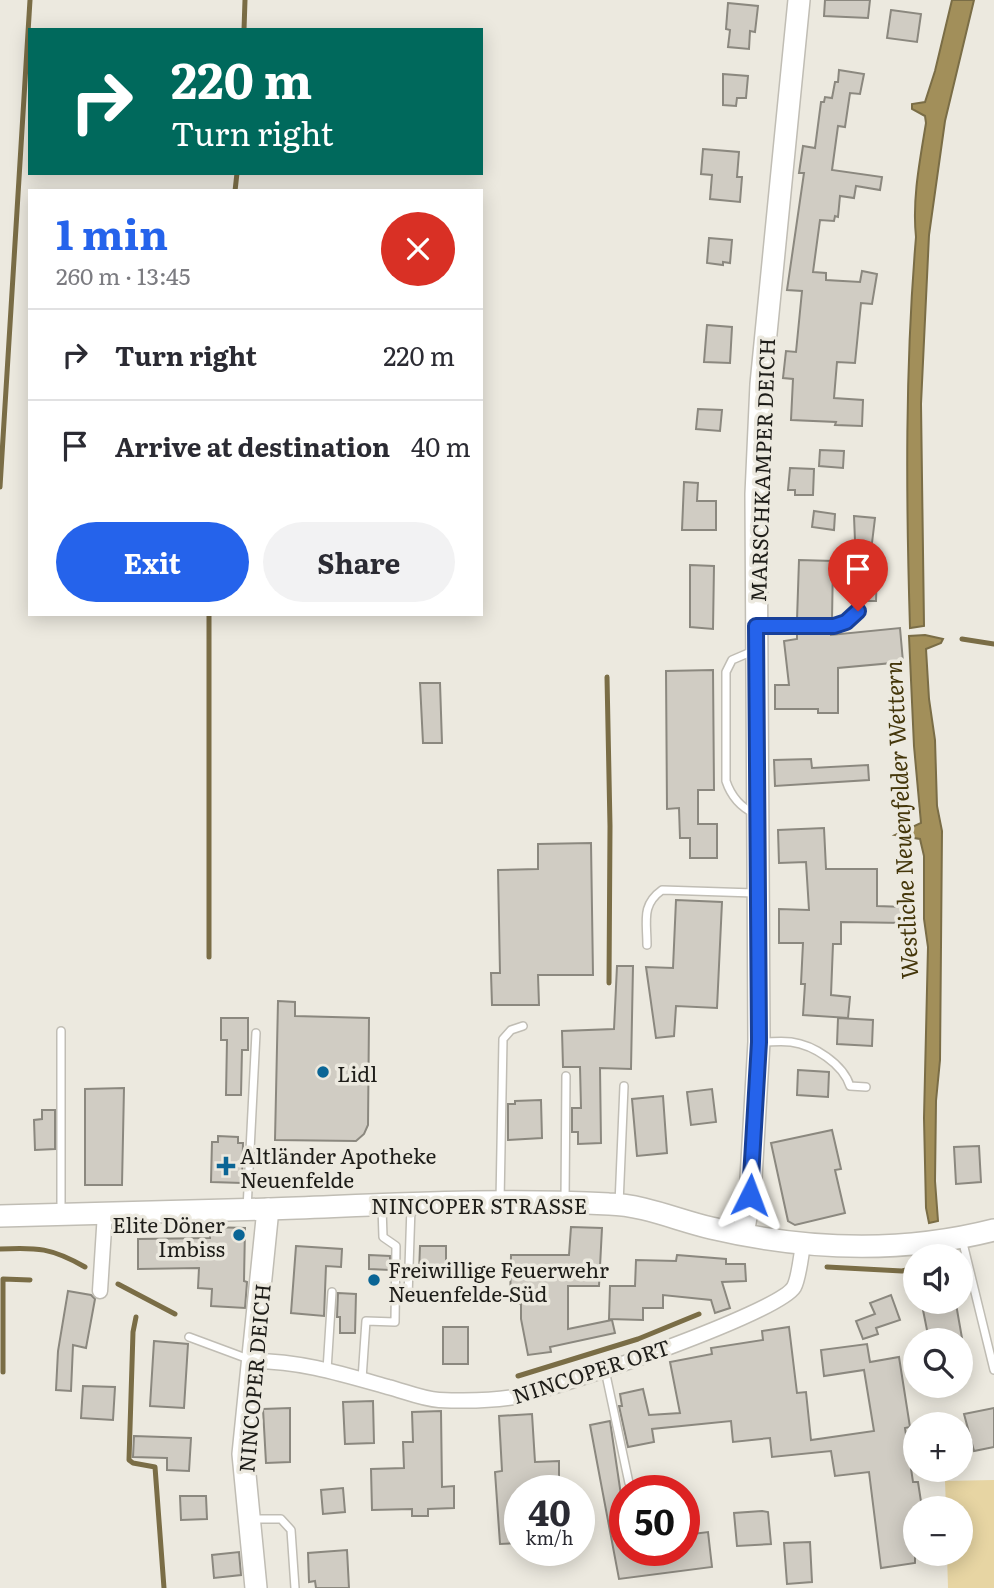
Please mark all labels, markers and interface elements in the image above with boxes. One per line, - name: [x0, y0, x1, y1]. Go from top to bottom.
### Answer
- text: 220 m: [171, 41, 312, 114]
- icon: right: [56, 56, 147, 147]
- text: Turn right: [171, 108, 333, 156]
- text: 1 min: [56, 201, 168, 263]
- button: close: [381, 212, 455, 286]
- text: 260 m · 13:45: [56, 258, 190, 292]
- text: Turn right: [115, 335, 257, 374]
- text: 220 m: [383, 335, 455, 374]
- icon: right: [56, 336, 94, 374]
- street label: MARSCHKAMPER DEICH: [741, 337, 781, 603]
- text: Arrive at destination: [115, 426, 390, 465]
- text: 40 m: [411, 426, 471, 465]
- icon: arrive: [56, 427, 94, 465]
- button: Exit: [56, 522, 249, 602]
- button: Share: [263, 522, 455, 602]
- pin: [828, 539, 888, 611]
- icon: arrive: [839, 550, 877, 588]
- water label: Westliche Neuenfelder Wettern: [875, 660, 925, 980]
- place label: Lidl: [337, 1057, 377, 1088]
- marker: Lidl: [315, 1064, 331, 1080]
- place label: Altländer Apotheke Neuenfelde: [240, 1139, 437, 1194]
- marker: Altländer Apotheke Neuenfelde: [218, 1158, 234, 1174]
- position arrow: [713, 1158, 787, 1232]
- street label: NINCOPER STRASSE: [371, 1189, 587, 1220]
- place label: Elite Döner Imbiss: [112, 1208, 225, 1263]
- marker: Elite Döner Imbiss: [231, 1227, 247, 1243]
- map controls: [903, 1244, 973, 1566]
- button: sound: [903, 1244, 973, 1314]
- place label: Freiwillige Feuerwehr Neuenfelde-Süd: [388, 1253, 609, 1308]
- marker: Freiwillige Feuerwehr Neuenfelde-Süd: [366, 1272, 382, 1288]
- street label: NINCOPER DEICH: [229, 1282, 277, 1474]
- button: search: [903, 1328, 973, 1398]
- street label: NINCOPER ORT: [508, 1330, 674, 1410]
- button: +: [903, 1412, 973, 1482]
- speed limit sign: 50: [609, 1475, 700, 1566]
- text: 40: [528, 1485, 571, 1537]
- button: −: [903, 1496, 973, 1566]
- text: km/h: [526, 1524, 573, 1551]

